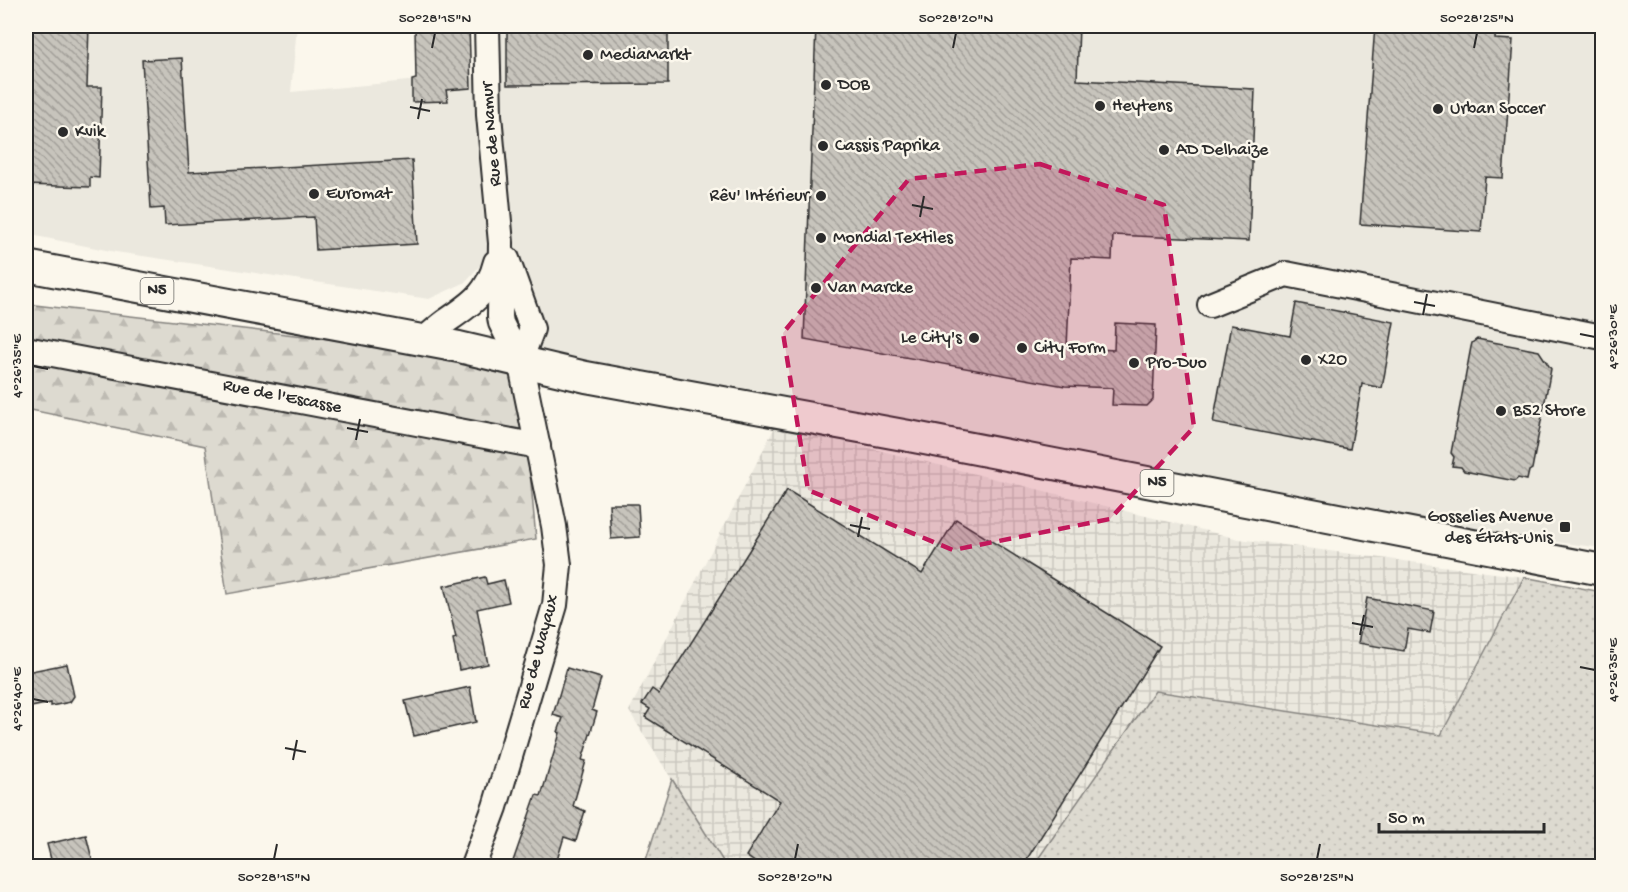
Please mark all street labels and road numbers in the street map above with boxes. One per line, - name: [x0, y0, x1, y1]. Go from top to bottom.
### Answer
- street label: Rue de Namur: [477, 79, 507, 187]
- road number: N5: [140, 278, 174, 304]
- street label: Rue de l'Escasse: [221, 375, 344, 419]
- road number: N5: [1140, 470, 1174, 496]
- street label: Rue de Wayaux: [514, 592, 564, 712]

